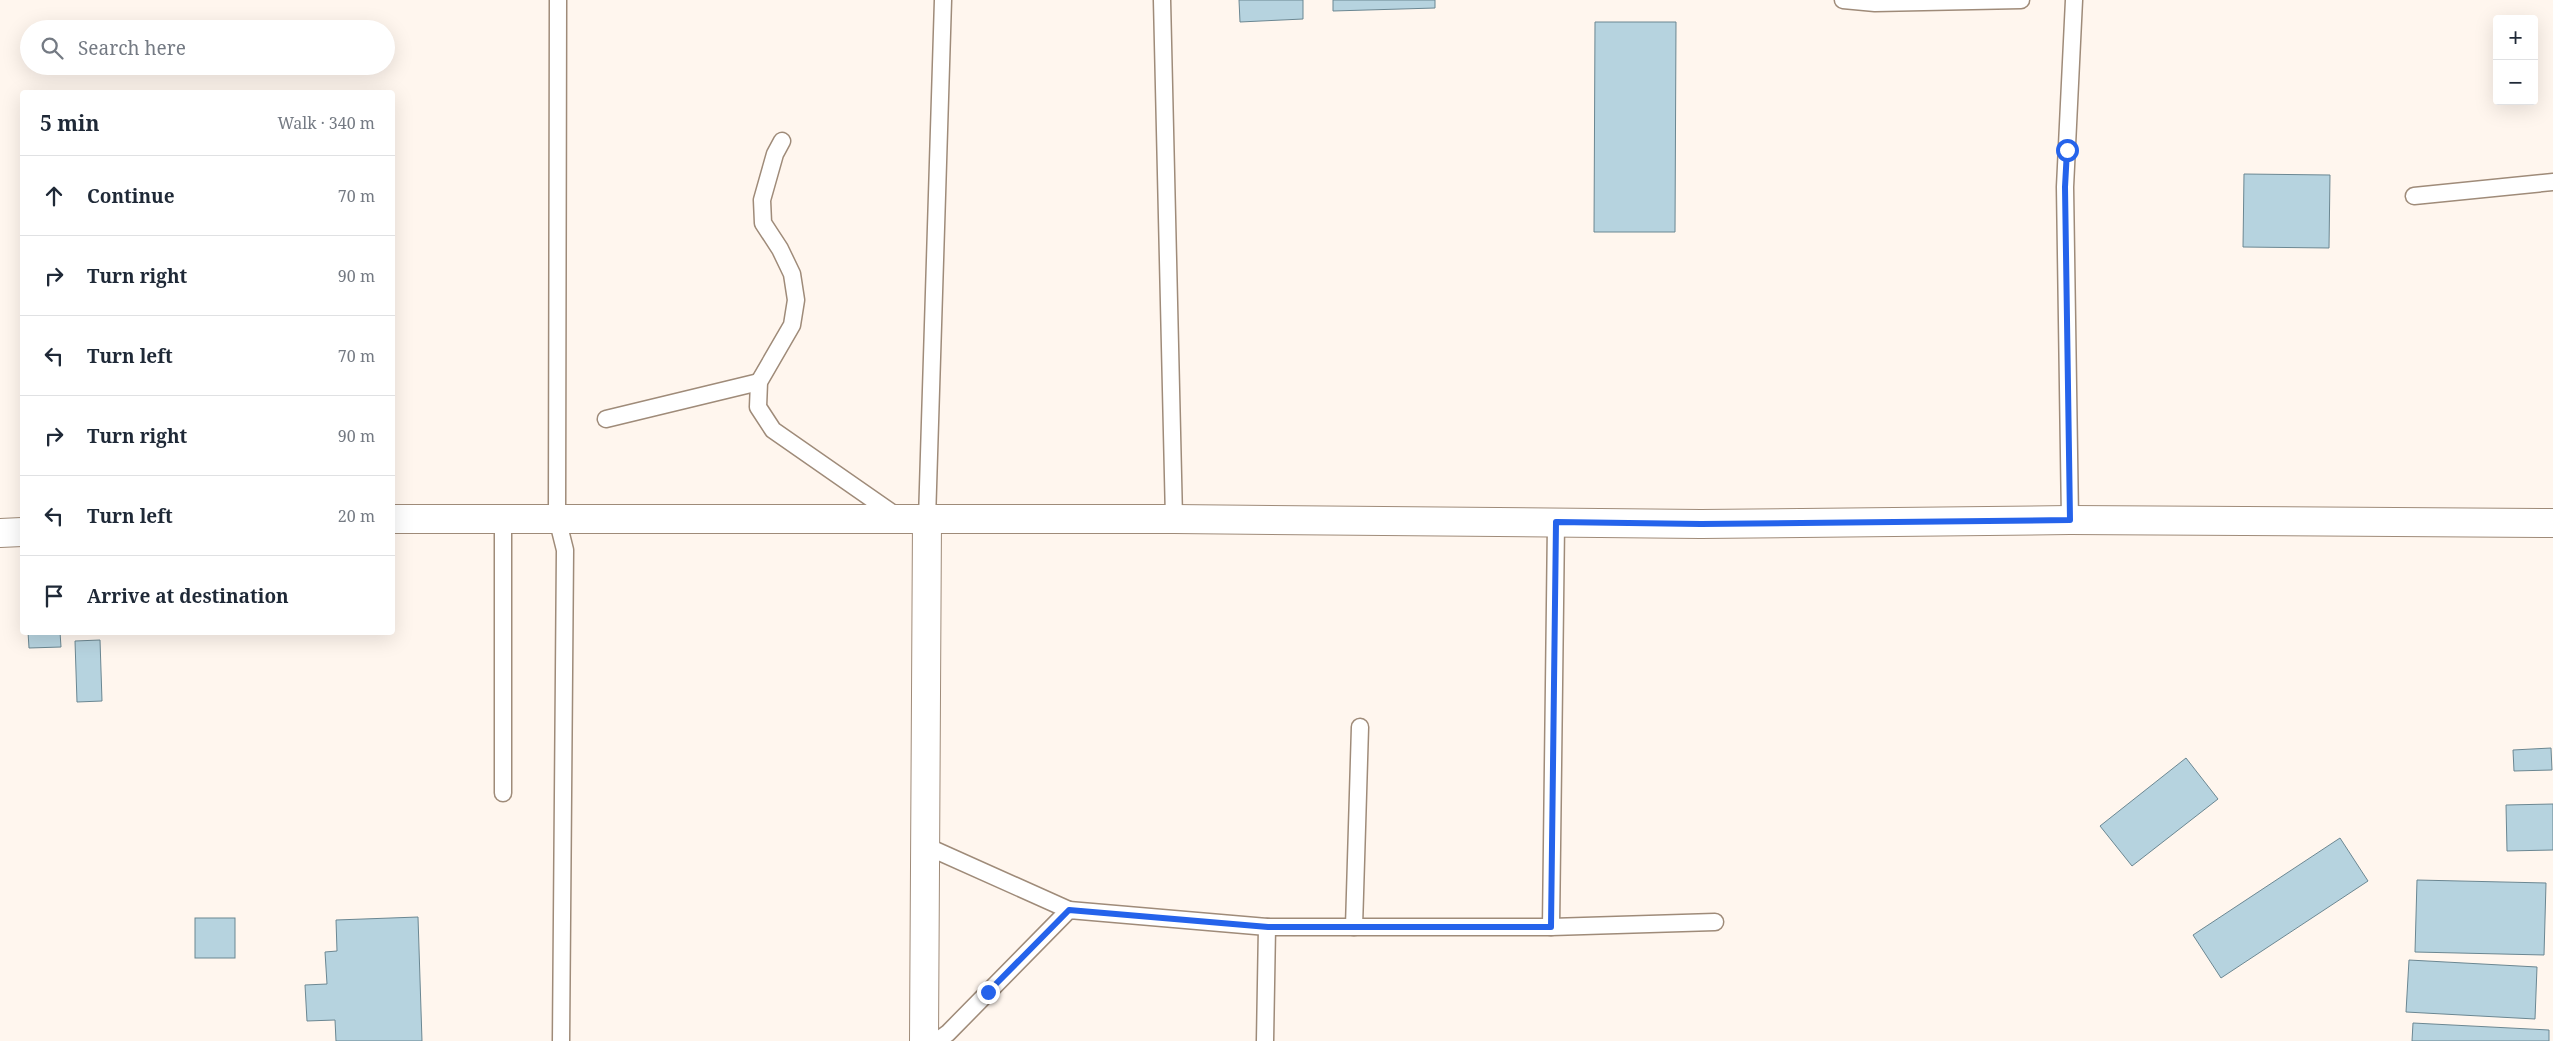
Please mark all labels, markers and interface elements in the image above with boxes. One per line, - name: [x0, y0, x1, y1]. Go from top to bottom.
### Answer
- map controls: [2493, 15, 2538, 105]
- button: +: [2493, 15, 2538, 60]
- search box: [20, 20, 395, 75]
- icon: search: [38, 34, 66, 62]
- text: Search here: [78, 35, 186, 61]
- button: −: [2493, 60, 2538, 105]
- text: 5 min: [40, 109, 99, 137]
- text: Walk · 340 m: [278, 112, 375, 134]
- route start: [2056, 139, 2079, 162]
- icon: ahead: [40, 182, 68, 210]
- text: Continue: [87, 183, 175, 209]
- text: 70 m: [338, 185, 375, 207]
- icon: right: [40, 262, 68, 290]
- text: Turn right: [87, 263, 187, 289]
- text: 90 m: [338, 265, 375, 287]
- icon: left: [40, 342, 68, 370]
- text: Turn left: [87, 343, 173, 369]
- text: 70 m: [338, 345, 375, 367]
- icon: right: [40, 422, 68, 450]
- text: Turn right: [87, 423, 187, 449]
- text: 90 m: [338, 425, 375, 447]
- icon: left: [40, 502, 68, 530]
- text: Turn left: [87, 503, 173, 529]
- text: 20 m: [338, 505, 375, 527]
- icon: arrive: [40, 582, 68, 610]
- text: Arrive at destination: [87, 583, 289, 609]
- route end: [977, 981, 1000, 1004]

